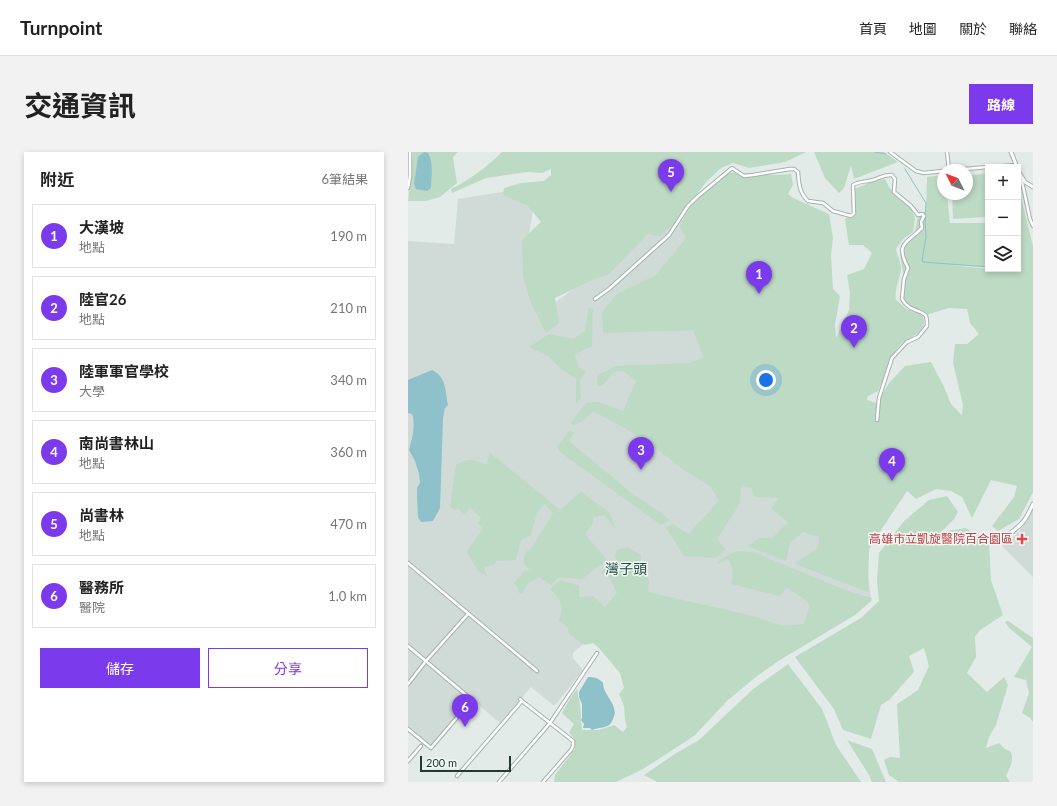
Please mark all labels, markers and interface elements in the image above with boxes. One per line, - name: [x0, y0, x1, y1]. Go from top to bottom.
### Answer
- text: Turnpoint: [20, 16, 102, 39]
- text: 首頁: [859, 20, 887, 37]
- text: 地圖: [909, 20, 937, 37]
- text: 關於: [959, 20, 987, 37]
- text: 聯絡: [1009, 20, 1037, 37]
- button: 路線: [969, 84, 1033, 124]
- text: 交通資訊: [24, 88, 136, 122]
- pin: 5: [658, 159, 684, 192]
- north arrow: [937, 164, 973, 200]
- map controls: [985, 164, 1021, 272]
- button: +: [985, 164, 1021, 200]
- text: 附近: [40, 169, 74, 190]
- text: 6筆結果: [321, 171, 368, 187]
- button: −: [985, 200, 1021, 236]
- text: 大漢坡: [79, 218, 124, 236]
- text: 1: [50, 228, 58, 244]
- text: 190 m: [330, 228, 367, 244]
- button: layers: [985, 236, 1021, 272]
- text: 地點: [79, 239, 105, 255]
- pin: 1: [746, 261, 772, 294]
- text: 陸官26: [79, 290, 126, 308]
- text: 2: [50, 300, 58, 316]
- text: 210 m: [330, 300, 367, 316]
- text: 地點: [79, 311, 105, 327]
- pin: 2: [841, 315, 867, 348]
- text: 陸軍軍官學校: [79, 362, 169, 380]
- your location: [756, 370, 776, 390]
- text: 3: [50, 372, 58, 388]
- text: 340 m: [330, 372, 367, 388]
- text: 大學: [79, 383, 105, 399]
- text: 南尚書林山: [79, 434, 154, 452]
- pin: 3: [628, 437, 654, 470]
- text: 4: [50, 444, 58, 460]
- text: 360 m: [330, 444, 367, 460]
- pin: 4: [879, 448, 905, 481]
- text: 地點: [79, 455, 105, 471]
- text: 尚書林: [79, 506, 124, 524]
- text: 5: [50, 516, 58, 532]
- text: 470 m: [330, 516, 367, 532]
- text: 地點: [79, 527, 105, 543]
- place label: 高雄市立凱旋醫院百合園區: [869, 531, 1013, 546]
- marker: 高雄市立凱旋醫院百合園區: [1016, 533, 1028, 545]
- district label: 灣子頭: [605, 560, 647, 577]
- text: 醫務所: [79, 578, 124, 596]
- text: 6: [50, 588, 58, 604]
- text: 1.0 km: [328, 588, 367, 604]
- text: 醫院: [79, 599, 105, 615]
- button: 儲存: [40, 648, 200, 688]
- button: 分享: [208, 648, 368, 688]
- pin: 6: [452, 694, 478, 727]
- scale bar: [420, 754, 511, 773]
- text: 200 m: [426, 756, 457, 769]

